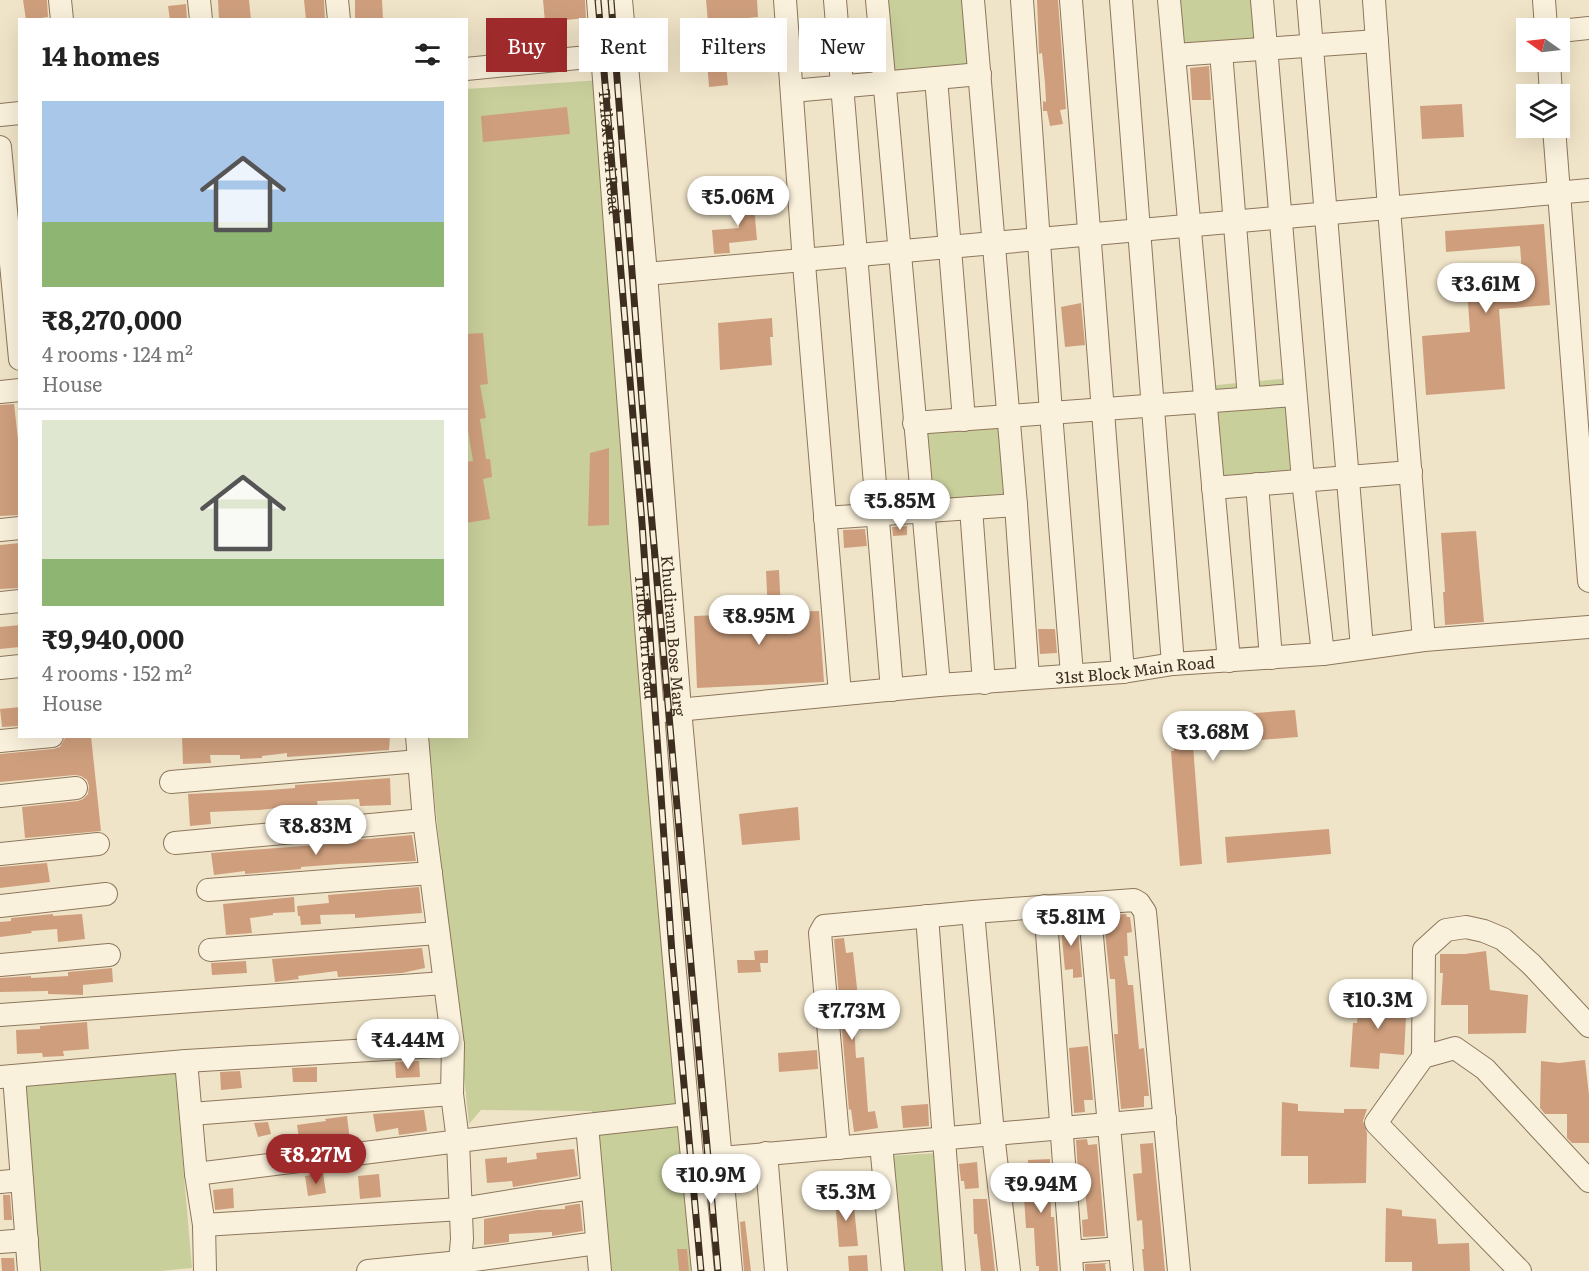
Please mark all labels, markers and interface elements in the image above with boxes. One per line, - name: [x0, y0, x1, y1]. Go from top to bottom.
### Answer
- chip: Buy: [486, 18, 567, 72]
- chip: Rent: [579, 18, 668, 72]
- chip: Filters: [680, 18, 787, 72]
- chip: New: [799, 18, 886, 72]
- north arrow: [1516, 18, 1570, 72]
- map controls: [1516, 18, 1570, 138]
- text: 14 homes: [42, 35, 160, 74]
- icon: filters: [411, 38, 444, 71]
- button: layers: [1516, 84, 1570, 138]
- street label: Trilok Puri Road: [593, 87, 628, 216]
- icon: home: [189, 140, 297, 248]
- pin: ₹5.06M: [689, 176, 787, 227]
- text: ₹5.06M: [701, 180, 775, 210]
- pin: ₹3.61M: [1437, 263, 1535, 314]
- text: ₹3.61M: [1451, 267, 1521, 297]
- text: ₹8,270,000: [42, 299, 182, 338]
- text: 4 rooms · 124 m²: [42, 338, 193, 368]
- text: House: [42, 368, 102, 398]
- icon: home: [189, 459, 297, 567]
- pin: ₹5.85M: [851, 480, 949, 531]
- text: ₹5.85M: [864, 484, 936, 514]
- street label: Khudiram Bose Marg: [656, 554, 693, 717]
- street label: Trilok Puri Road: [630, 572, 664, 700]
- pin: ₹8.95M: [710, 595, 808, 646]
- text: ₹8.95M: [723, 599, 795, 629]
- text: ₹9,940,000: [42, 618, 184, 657]
- street label: 31st Block Main Road: [1054, 649, 1216, 689]
- text: 4 rooms · 152 m²: [42, 657, 192, 687]
- text: House: [42, 687, 102, 717]
- pin: ₹3.68M: [1164, 711, 1262, 762]
- text: ₹3.68M: [1176, 715, 1250, 745]
- pin: ₹8.83M: [267, 805, 365, 856]
- text: ₹8.83M: [279, 809, 353, 839]
- pin: ₹5.81M: [1022, 896, 1120, 947]
- text: ₹5.81M: [1036, 900, 1106, 930]
- pin: ₹10.3M: [1329, 979, 1427, 1030]
- text: ₹10.3M: [1343, 983, 1413, 1013]
- pin: ₹7.73M: [803, 990, 901, 1041]
- text: ₹7.73M: [818, 994, 886, 1024]
- pin: ₹4.44M: [359, 1019, 457, 1070]
- text: ₹4.44M: [371, 1023, 445, 1053]
- pin: ₹8.27M: [267, 1134, 365, 1185]
- text: ₹8.27M: [280, 1138, 352, 1168]
- pin: ₹10.9M: [662, 1154, 760, 1205]
- text: ₹10.9M: [676, 1158, 746, 1188]
- pin: ₹9.94M: [992, 1163, 1090, 1214]
- text: ₹9.94M: [1004, 1167, 1078, 1197]
- pin: ₹5.3M: [804, 1171, 888, 1222]
- text: ₹5.3M: [816, 1175, 876, 1205]

